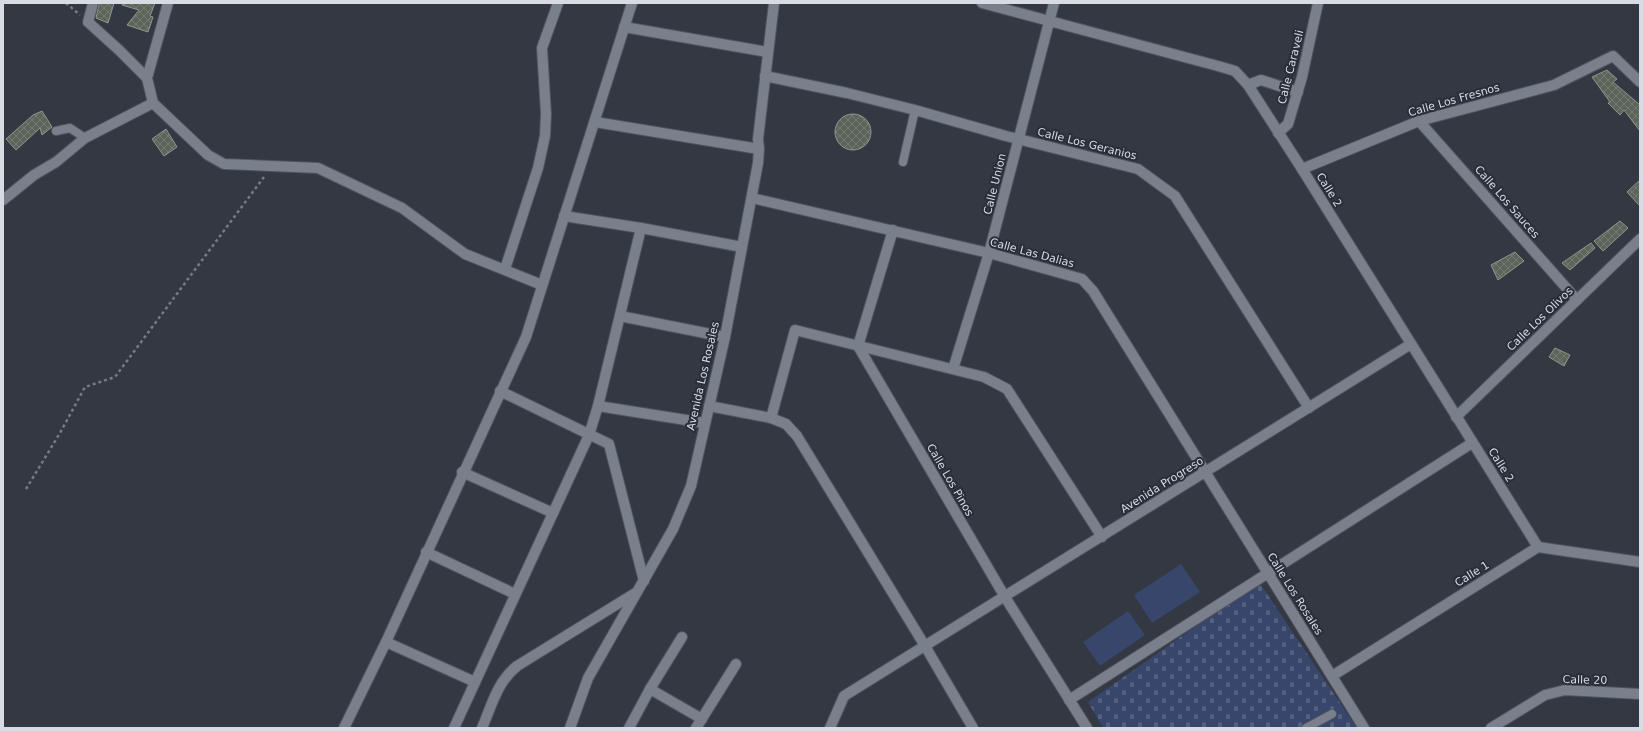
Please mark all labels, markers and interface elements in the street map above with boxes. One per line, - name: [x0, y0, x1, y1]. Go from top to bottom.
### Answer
- street label: Calle Caraveli: [1276, 29, 1306, 105]
- street label: Calle Los Fresnos: [1407, 81, 1501, 119]
- street label: Calle Los Geranios: [1036, 125, 1138, 163]
- street label: Calle Union: [981, 152, 1009, 216]
- street label: Calle Los Sauces: [1472, 163, 1542, 241]
- street label: Calle 2: [1313, 171, 1345, 209]
- street label: Calle Las Dalias: [988, 236, 1076, 271]
- street label: Calle Los Olivos: [1504, 284, 1576, 354]
- street label: Avenida Los Rosales: [684, 320, 722, 432]
- street label: Calle Los Pinos: [924, 441, 976, 519]
- street label: Calle 2: [1485, 446, 1517, 484]
- street label: Avenida Progreso: [1118, 454, 1206, 516]
- street label: Calle Los Rosales: [1264, 550, 1326, 638]
- street label: Calle 1: [1453, 558, 1491, 590]
- street label: Calle 20: [1562, 673, 1608, 687]

